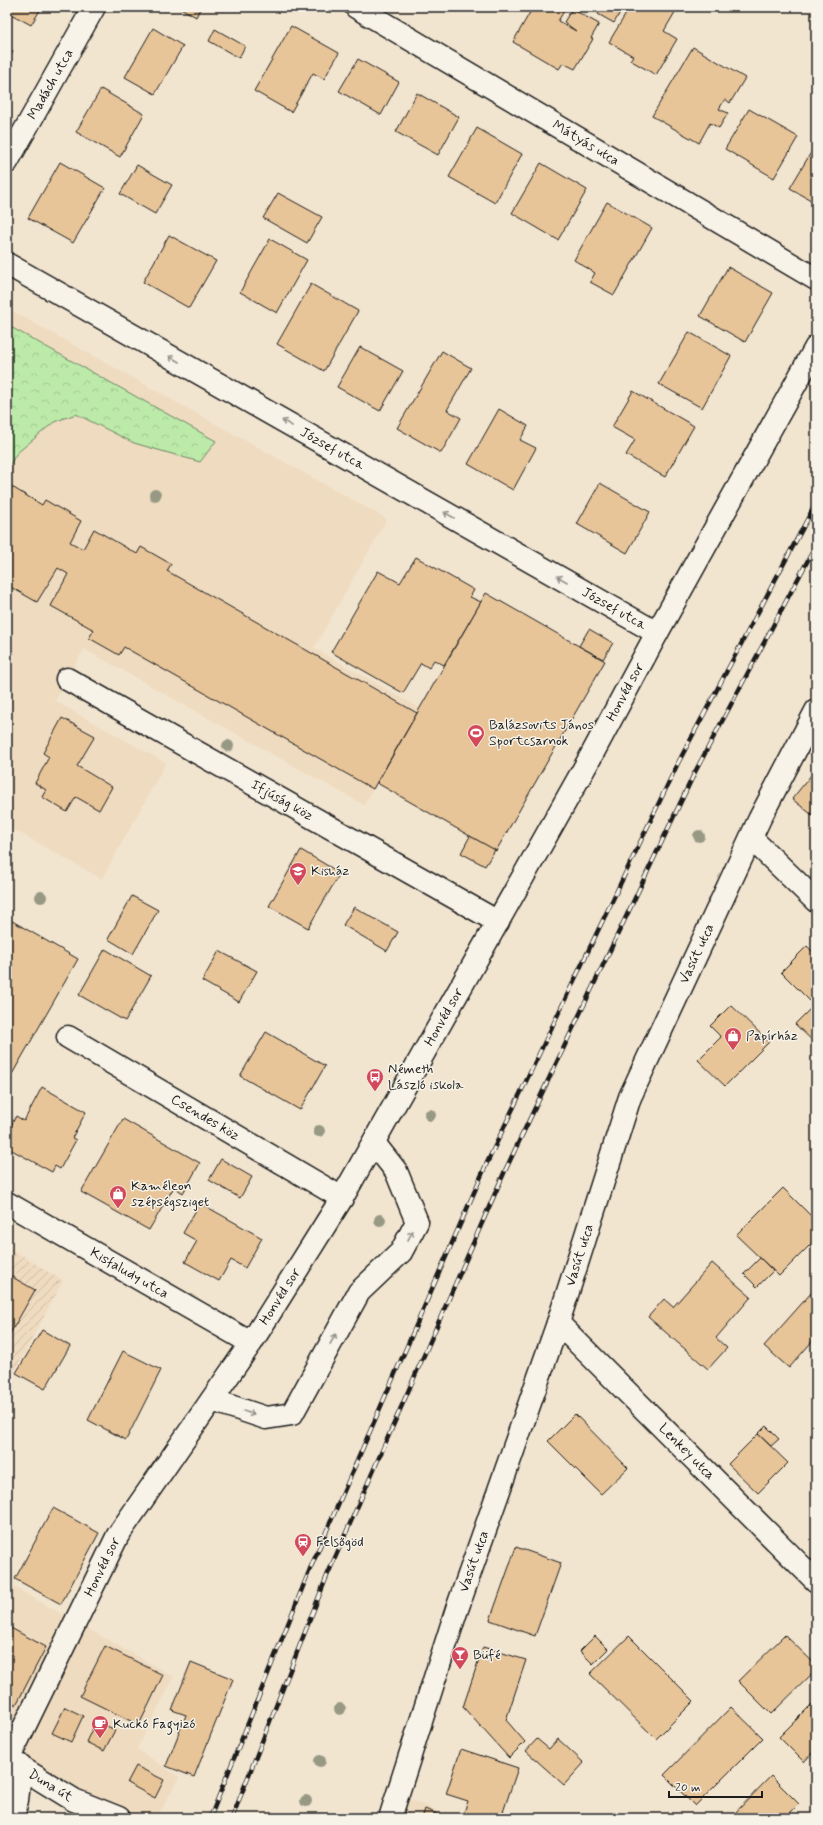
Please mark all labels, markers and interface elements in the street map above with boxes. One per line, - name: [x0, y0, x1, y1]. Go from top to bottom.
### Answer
- street label: Madách utca: [23, 46, 78, 123]
- street label: Mátyás utca: [549, 116, 623, 170]
- one-way arrow: [168, 355, 180, 363]
- one-way arrow: [281, 419, 293, 427]
- street label: József utca: [297, 423, 368, 474]
- one-way arrow: [443, 511, 455, 519]
- one-way arrow: [556, 575, 568, 583]
- street label: József utca: [579, 583, 650, 634]
- street label: Honvéd sor: [602, 659, 649, 725]
- place label: Balázsovits János Sportcsarnok: [489, 716, 594, 750]
- sports icon: Balázsovits János Sportcsarnok: [466, 723, 486, 748]
- street label: Ifjúság köz: [248, 776, 317, 825]
- school or university icon: Kisház: [288, 861, 308, 886]
- place label: Kisház: [311, 862, 349, 880]
- street label: Vasút utca: [675, 921, 719, 987]
- street label: Honvéd sor: [420, 984, 468, 1049]
- shop icon: Papírház: [723, 1026, 743, 1051]
- place label: Papírház: [746, 1027, 798, 1045]
- place label: Németh László iskola: [388, 1060, 464, 1094]
- bus stop icon: Németh László iskola: [365, 1067, 385, 1092]
- street label: Csendes köz: [167, 1090, 243, 1145]
- place label: Kaméleon szépségsziget: [131, 1177, 209, 1211]
- shop icon: Kaméleon szépségsziget: [108, 1184, 128, 1209]
- street label: Vasút utca: [561, 1222, 598, 1288]
- one-way arrow: [406, 1230, 414, 1242]
- street label: Kisfaludy utca: [87, 1243, 172, 1303]
- street label: Honvéd sor: [256, 1264, 305, 1328]
- one-way arrow: [330, 1333, 338, 1345]
- one-way arrow: [242, 1409, 254, 1417]
- street label: Lenkey utca: [655, 1420, 719, 1484]
- street label: Vasút utca: [455, 1528, 493, 1595]
- station icon: Felsőgöd: [293, 1532, 313, 1557]
- place label: Felsőgöd: [316, 1533, 364, 1551]
- street label: Honvéd sor: [80, 1534, 125, 1600]
- bar icon: Büfé: [450, 1645, 470, 1670]
- place label: Büfé: [473, 1646, 500, 1664]
- cafe icon: Kuckó Fagyizó: [90, 1714, 110, 1739]
- place label: Kuckó Fagyizó: [113, 1715, 196, 1735]
- street label: Duna út: [25, 1765, 77, 1806]
- scale bar: [669, 1773, 762, 1799]
- text: 20 m: [675, 1780, 701, 1796]

